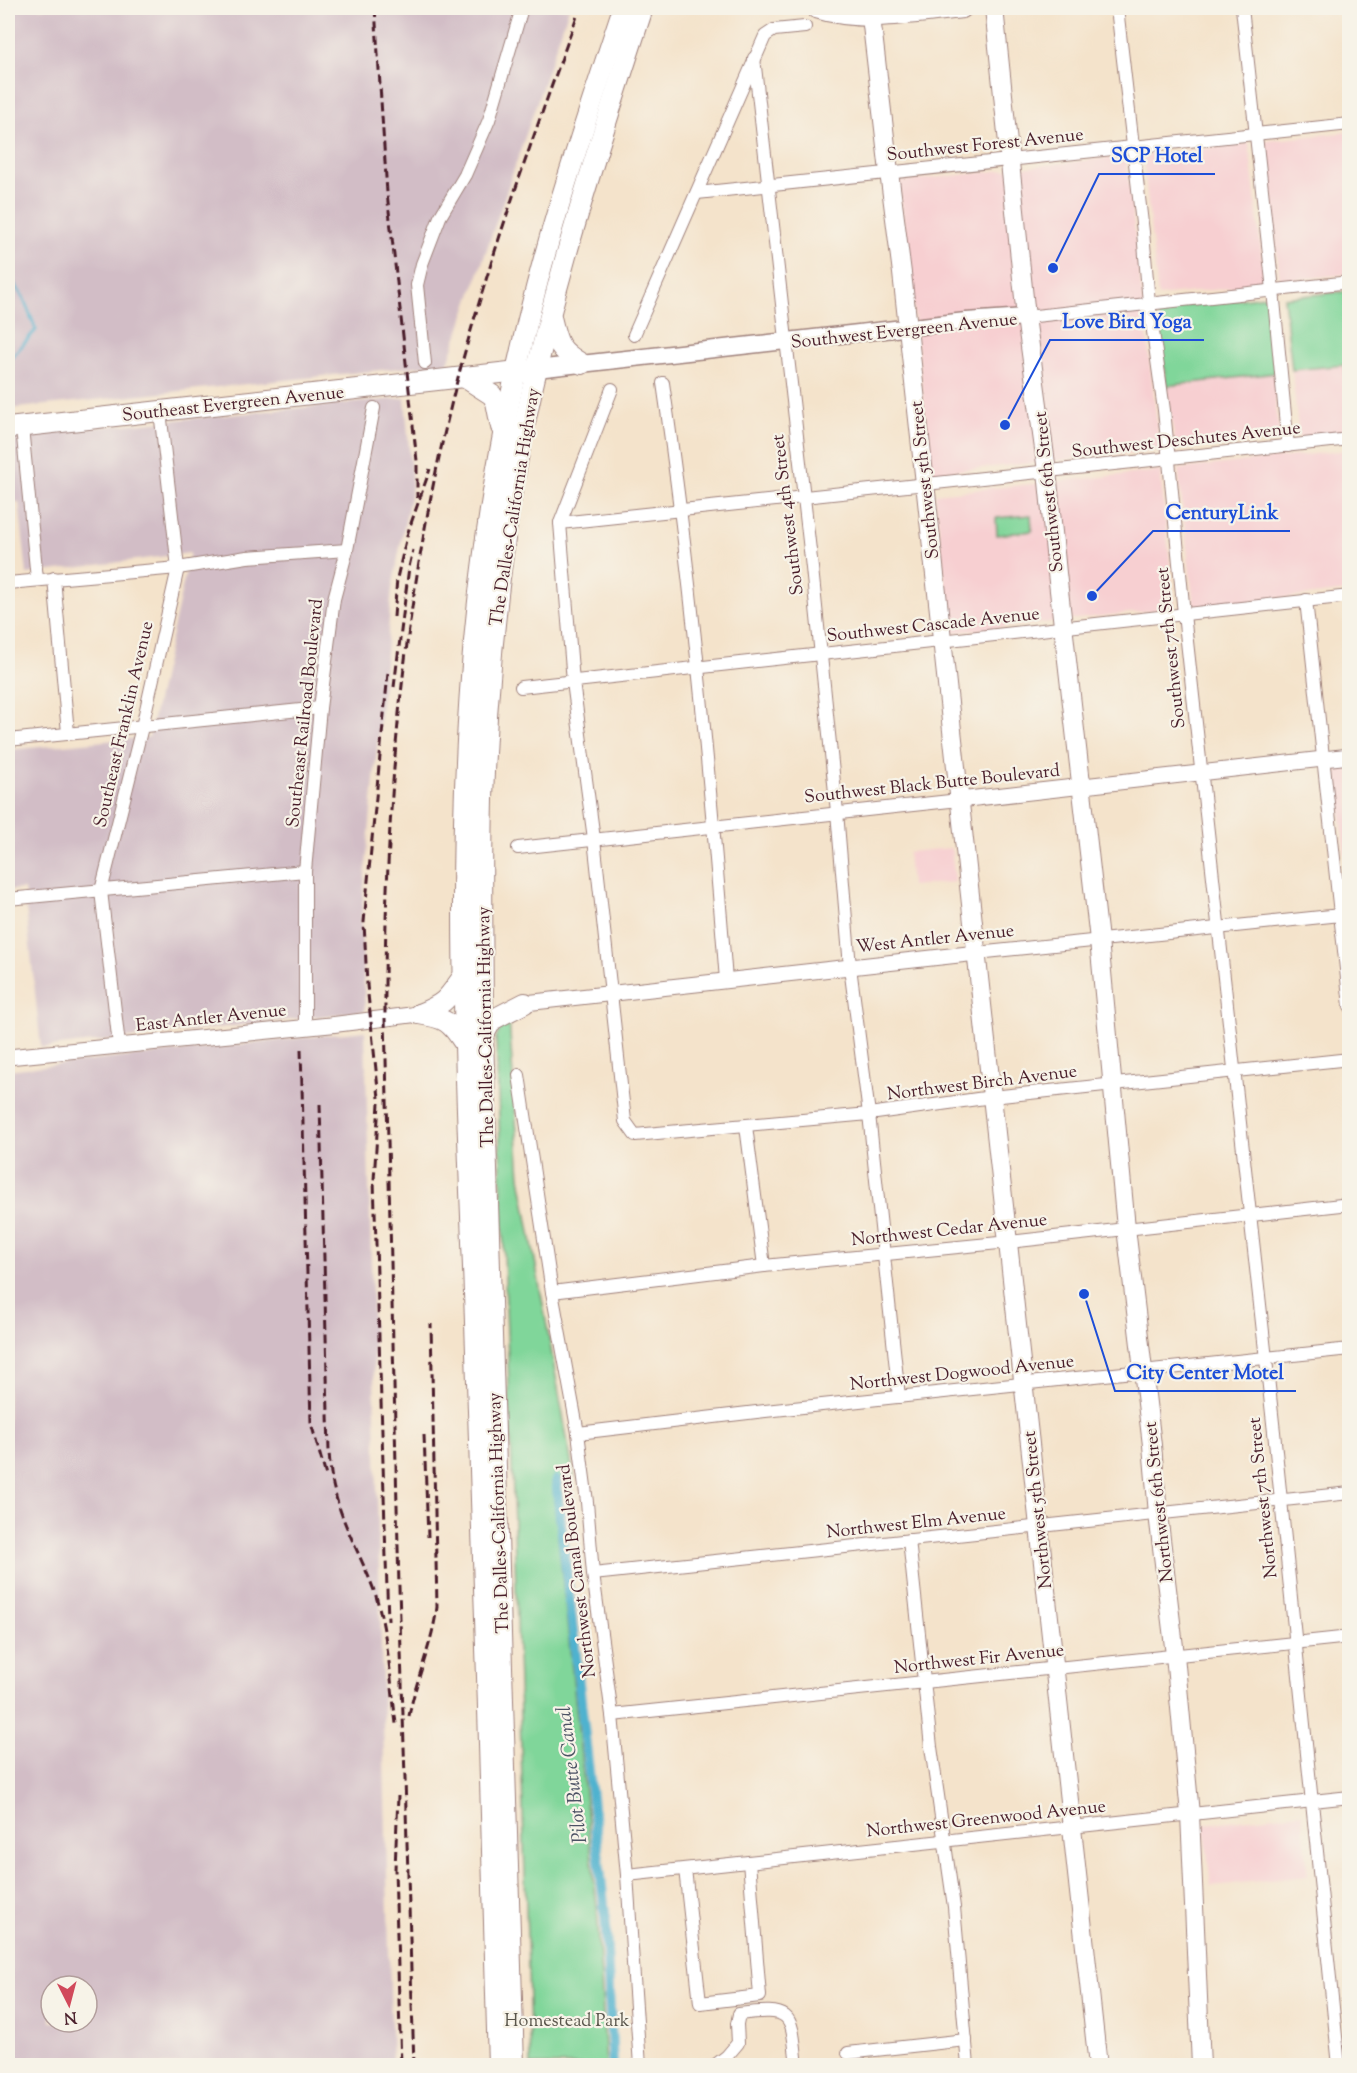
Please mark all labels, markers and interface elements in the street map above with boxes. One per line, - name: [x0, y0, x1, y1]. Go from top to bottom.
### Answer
- street label: Southwest Forest Avenue: [886, 123, 1085, 169]
- callout: SCP Hotel: [1099, 136, 1215, 174]
- text: SCP Hotel: [1111, 143, 1203, 172]
- callout: Love Bird Yoga: [1050, 302, 1204, 340]
- street label: Southwest Evergreen Avenue: [790, 307, 1019, 357]
- text: Love Bird Yoga: [1062, 309, 1192, 338]
- street label: Southeast Evergreen Avenue: [121, 380, 345, 430]
- street label: The Dalles-California Highway: [484, 386, 548, 628]
- street label: Southwest 5th Street: [905, 399, 947, 560]
- street label: Southwest 6th Street: [1029, 410, 1071, 574]
- street label: Southwest Deschutes Avenue: [1070, 416, 1302, 466]
- street label: Southwest 4th Street: [766, 433, 812, 597]
- callout: CenturyLink: [1153, 493, 1290, 531]
- text: CenturyLink: [1166, 500, 1278, 529]
- street label: Southwest 7th Street: [1151, 566, 1193, 730]
- street label: Southeast Railroad Boulevard: [281, 598, 331, 829]
- street label: Southwest Cascade Avenue: [825, 602, 1041, 650]
- street label: Southeast Franklin Avenue: [89, 619, 161, 830]
- street label: Southwest Black Butte Boulevard: [803, 759, 1061, 811]
- street label: The Dalles-California Highway: [472, 906, 502, 1148]
- street label: West Antler Avenue: [855, 919, 1016, 961]
- street label: East Antler Avenue: [135, 998, 288, 1040]
- street label: Northwest Birch Avenue: [886, 1059, 1079, 1109]
- street label: Northwest Cedar Avenue: [850, 1208, 1049, 1254]
- street label: Northwest Dogwood Avenue: [849, 1349, 1076, 1399]
- callout: City Center Motel: [1115, 1353, 1296, 1391]
- text: City Center Motel: [1126, 1360, 1284, 1389]
- street label: The Dalles-California Highway: [483, 1392, 517, 1634]
- street label: Northwest 7th Street: [1243, 1416, 1285, 1580]
- street label: Northwest 6th Street: [1139, 1420, 1181, 1583]
- street label: Northwest 5th Street: [1018, 1429, 1060, 1590]
- street label: Northwest Canal Boulevard: [552, 1463, 604, 1679]
- street label: Northwest Elm Avenue: [825, 1502, 1007, 1546]
- street label: Northwest Fir Avenue: [893, 1638, 1066, 1682]
- water label: Pilot Butte Canal: [551, 1704, 596, 1845]
- street label: Northwest Greenwood Avenue: [865, 1794, 1107, 1846]
- north arrow: [39, 1974, 99, 2034]
- text: N: [63, 2004, 78, 2029]
- park label: Homestead Park: [504, 2009, 630, 2035]

